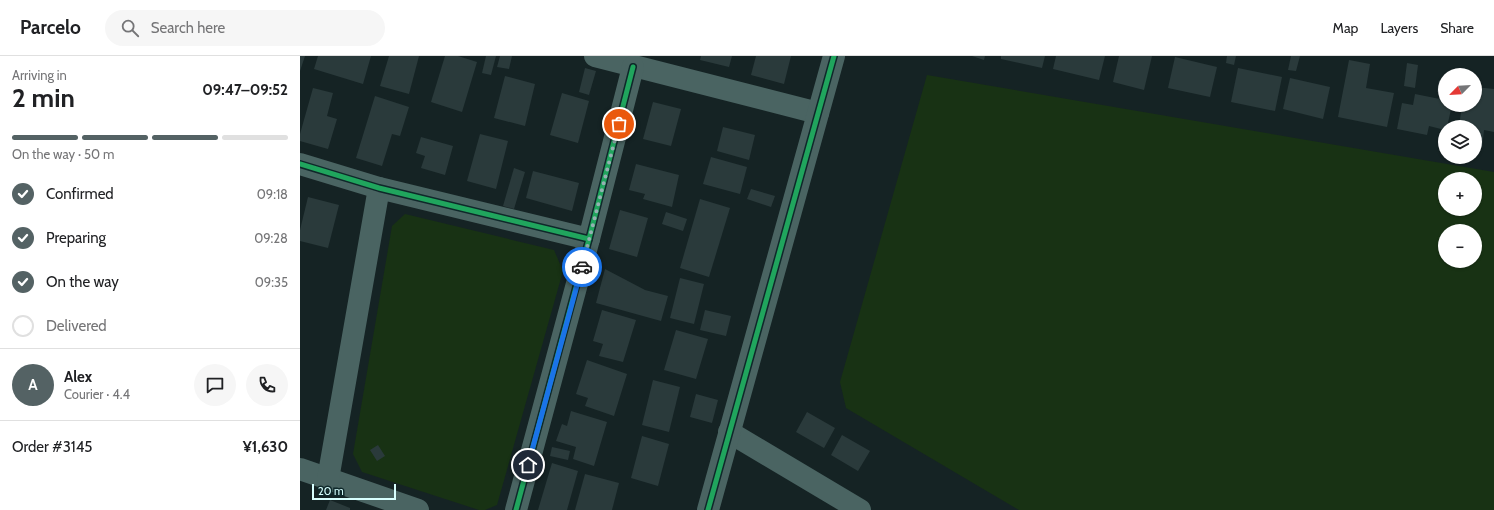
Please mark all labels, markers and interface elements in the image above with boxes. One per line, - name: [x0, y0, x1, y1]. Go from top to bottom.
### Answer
- search box: [105, 10, 385, 46]
- text: Parcelo: [20, 16, 81, 39]
- icon: search: [119, 17, 141, 39]
- text: Search here: [151, 19, 225, 37]
- text: Map: [1333, 19, 1358, 37]
- text: Layers: [1380, 19, 1418, 37]
- text: Share: [1440, 19, 1474, 37]
- text: Arriving in: [12, 67, 67, 83]
- north arrow: [1438, 68, 1482, 112]
- map controls: [1438, 68, 1482, 268]
- text: 09:47–09:52: [202, 81, 288, 99]
- text: 2 min: [12, 82, 75, 114]
- pin: [602, 107, 636, 141]
- icon: bag: [608, 113, 630, 135]
- button: layers: [1438, 120, 1482, 164]
- text: On the way · 50 m: [12, 146, 114, 162]
- button: +: [1438, 172, 1482, 216]
- icon: check: [12, 183, 34, 205]
- text: Confirmed: [46, 185, 114, 203]
- text: 09:18: [257, 186, 288, 202]
- button: −: [1438, 224, 1482, 268]
- icon: check: [12, 227, 34, 249]
- text: Preparing: [46, 229, 106, 247]
- text: 09:28: [254, 230, 288, 246]
- courier: [562, 247, 602, 287]
- icon: car: [571, 256, 593, 278]
- icon: check: [12, 271, 34, 293]
- text: On the way: [46, 273, 119, 291]
- text: 09:35: [255, 274, 288, 290]
- text: Delivered: [46, 317, 107, 335]
- button: chat: [194, 364, 236, 406]
- button: phone: [246, 364, 288, 406]
- text: Alex: [64, 368, 92, 386]
- text: A: [28, 376, 38, 394]
- text: Courier · 4.4: [64, 386, 130, 402]
- text: Order #3145: [12, 438, 92, 456]
- text: ¥1,630: [243, 438, 288, 456]
- pin: [511, 448, 545, 482]
- icon: home: [517, 454, 539, 476]
- scale bar: [312, 482, 396, 501]
- text: 20 m: [318, 484, 344, 498]

